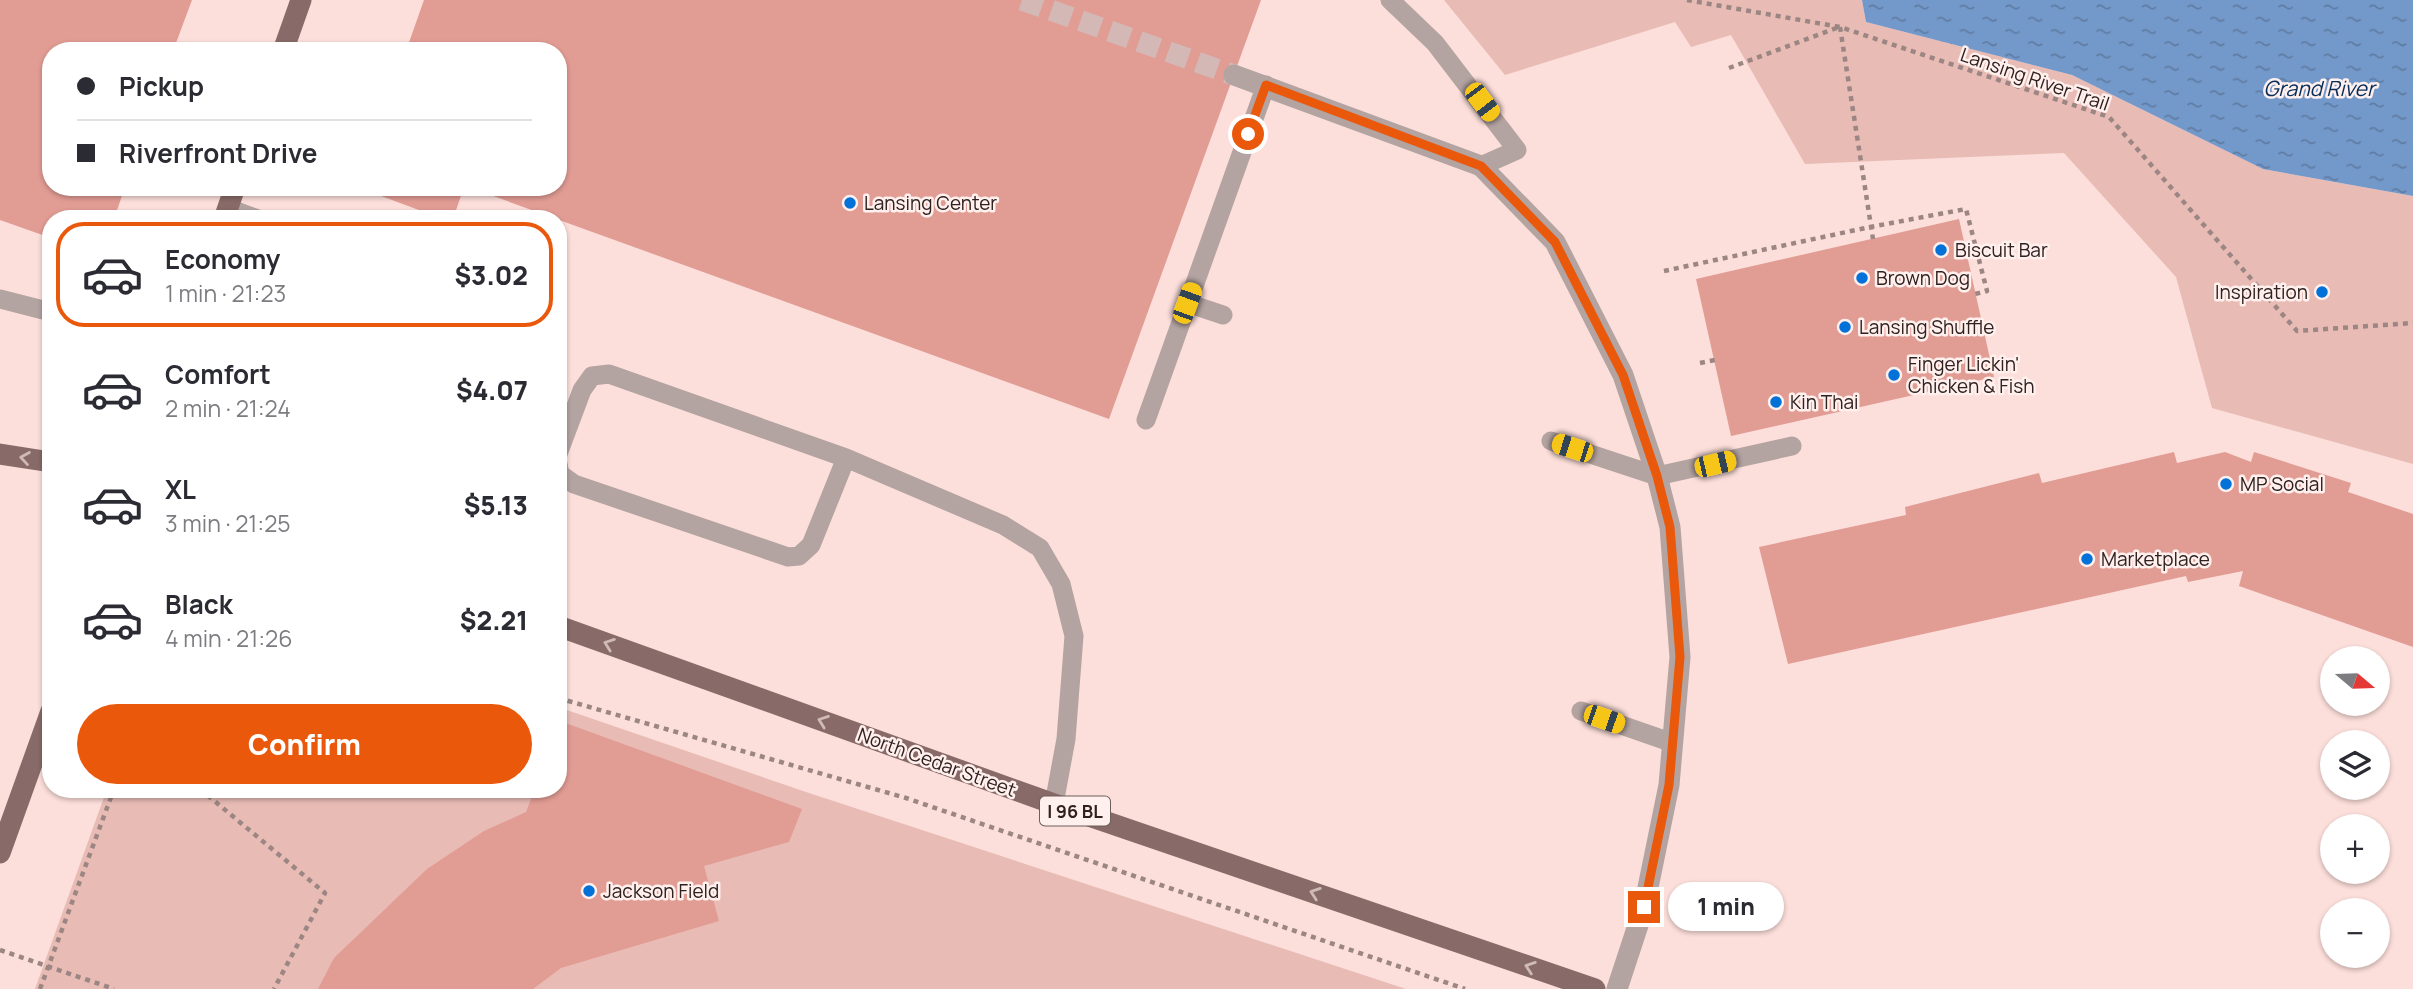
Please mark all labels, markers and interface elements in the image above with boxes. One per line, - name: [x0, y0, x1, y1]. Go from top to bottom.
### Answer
- street label: Lansing River Trail: [1957, 41, 2113, 117]
- text: Pickup: [119, 68, 204, 104]
- water label: Grand River: [2264, 74, 2377, 102]
- car: [1461, 79, 1504, 125]
- route start: [1232, 118, 1264, 150]
- text: Riverfront Drive: [119, 135, 317, 171]
- place label: Lansing Center: [864, 190, 997, 216]
- marker: Lansing Center: [842, 195, 858, 211]
- place label: Biscuit Bar: [1955, 237, 2048, 263]
- text: Economy: [165, 241, 280, 277]
- marker: Biscuit Bar: [1933, 242, 1949, 258]
- icon: car: [81, 243, 144, 306]
- text: $3.02: [454, 257, 528, 293]
- place label: Brown Dog: [1876, 265, 1970, 291]
- marker: Brown Dog: [1854, 270, 1870, 286]
- text: 1 min · 21:23: [165, 277, 286, 309]
- place label: Inspiration: [2215, 279, 2308, 305]
- car: [1170, 280, 1205, 326]
- marker: Inspiration: [2314, 284, 2330, 300]
- place label: Lansing Shuffle: [1859, 314, 1994, 340]
- marker: Lansing Shuffle: [1837, 319, 1853, 335]
- place label: Finger Lickin' Chicken & Fish: [1908, 351, 2034, 399]
- text: Comfort: [165, 356, 271, 392]
- icon: car: [81, 358, 144, 421]
- marker: Finger Lickin' Chicken & Fish: [1886, 367, 1902, 383]
- text: $4.07: [456, 372, 528, 408]
- place label: Kin Thai: [1790, 389, 1858, 415]
- text: 2 min · 21:24: [165, 392, 291, 424]
- marker: Kin Thai: [1768, 394, 1784, 410]
- car: [1549, 432, 1596, 464]
- car: [1693, 449, 1738, 479]
- one-way arrow: [19, 451, 31, 466]
- text: XL: [165, 471, 196, 507]
- place label: MP Social: [2240, 471, 2324, 497]
- icon: car: [81, 473, 144, 536]
- marker: MP Social: [2218, 476, 2234, 492]
- text: $5.13: [464, 487, 528, 523]
- text: 3 min · 21:25: [165, 507, 291, 539]
- place label: Marketplace: [2101, 546, 2210, 572]
- marker: Marketplace: [2079, 551, 2095, 567]
- text: Black: [165, 586, 233, 622]
- icon: car: [81, 588, 144, 651]
- text: $2.21: [460, 602, 528, 638]
- text: 4 min · 21:26: [165, 622, 292, 654]
- one-way arrow: [603, 638, 615, 652]
- north arrow: [2320, 646, 2390, 716]
- map controls: [2320, 646, 2390, 968]
- car: [1581, 702, 1628, 736]
- button: Confirm: [77, 704, 532, 784]
- one-way arrow: [817, 715, 829, 729]
- street label: North Cedar Street: [854, 721, 1020, 803]
- button: layers: [2320, 730, 2390, 800]
- road number: I 96 BL: [1040, 796, 1110, 826]
- button: +: [2320, 814, 2390, 884]
- place label: Jackson Field: [603, 878, 719, 904]
- marker: Jackson Field: [581, 883, 597, 899]
- callout: 1 min: [1668, 883, 1784, 932]
- one-way arrow: [1309, 887, 1322, 901]
- text: 1 min: [1697, 890, 1755, 922]
- route end: [1628, 891, 1660, 923]
- button: −: [2320, 898, 2390, 968]
- one-way arrow: [1525, 961, 1537, 975]

